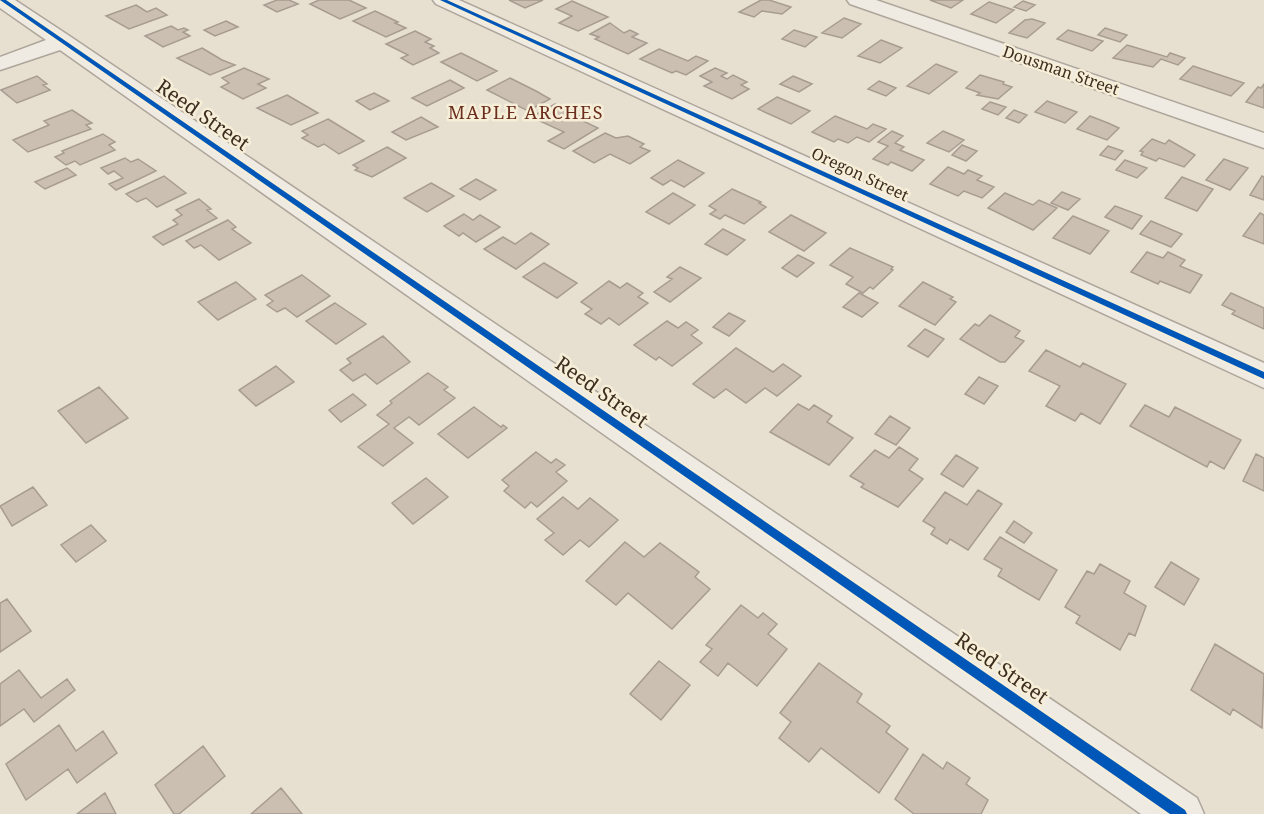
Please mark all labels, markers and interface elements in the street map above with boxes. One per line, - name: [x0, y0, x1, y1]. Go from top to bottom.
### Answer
- street label: Dousman Street: [1000, 40, 1122, 100]
- street label: Reed Street: [151, 73, 255, 157]
- district label: MAPLE ARCHES: [448, 100, 604, 124]
- street label: Oregon Street: [808, 142, 913, 206]
- street label: Reed Street: [550, 350, 654, 434]
- street label: Reed Street: [950, 626, 1054, 710]

